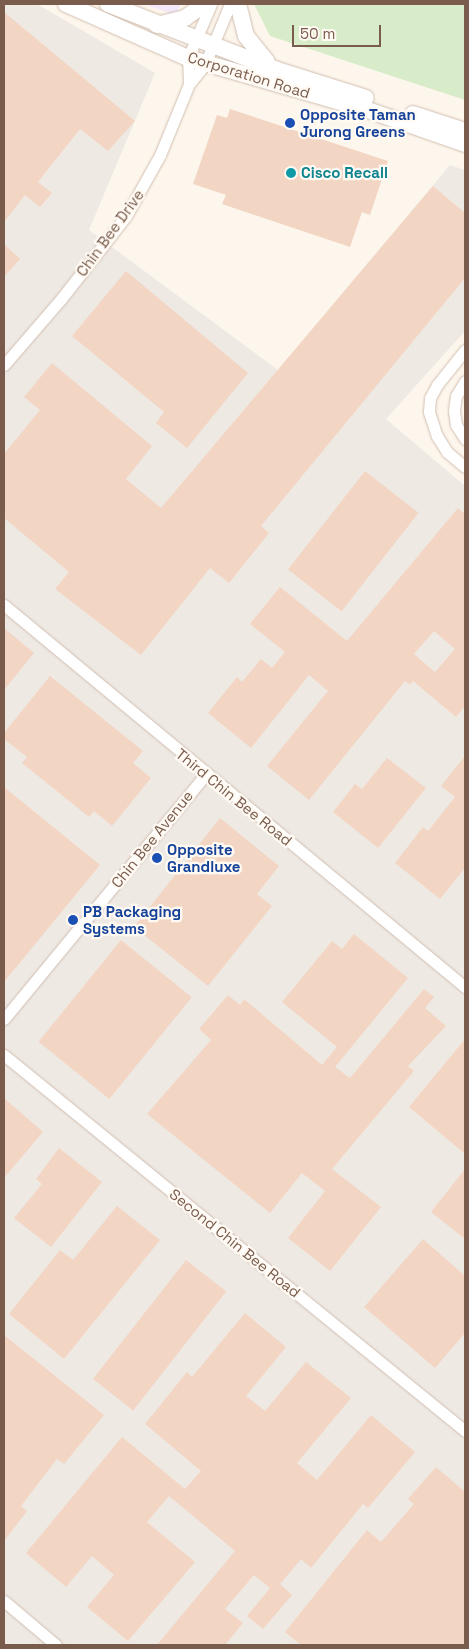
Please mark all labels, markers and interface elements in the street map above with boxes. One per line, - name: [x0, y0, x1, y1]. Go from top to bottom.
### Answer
- scale bar: [294, 15, 383, 47]
- text: 50 m: [300, 24, 335, 43]
- street label: Corporation Road: [186, 48, 312, 102]
- place label: Opposite Taman Jurong Greens: [300, 105, 416, 140]
- marker: Opposite Taman Jurong Greens: [284, 117, 296, 129]
- place label: Cisco Recall: [301, 164, 388, 182]
- marker: Cisco Recall: [285, 167, 297, 179]
- street label: Chin Bee Drive: [72, 186, 148, 280]
- street label: Third Chin Bee Road: [172, 745, 296, 849]
- street label: Chin Bee Avenue: [107, 787, 197, 891]
- place label: Opposite Grandluxe: [167, 840, 240, 875]
- marker: Opposite Grandluxe: [151, 852, 163, 864]
- place label: PB Packaging Systems: [83, 902, 181, 937]
- marker: PB Packaging Systems: [67, 914, 79, 926]
- street label: Second Chin Bee Road: [166, 1185, 304, 1301]

